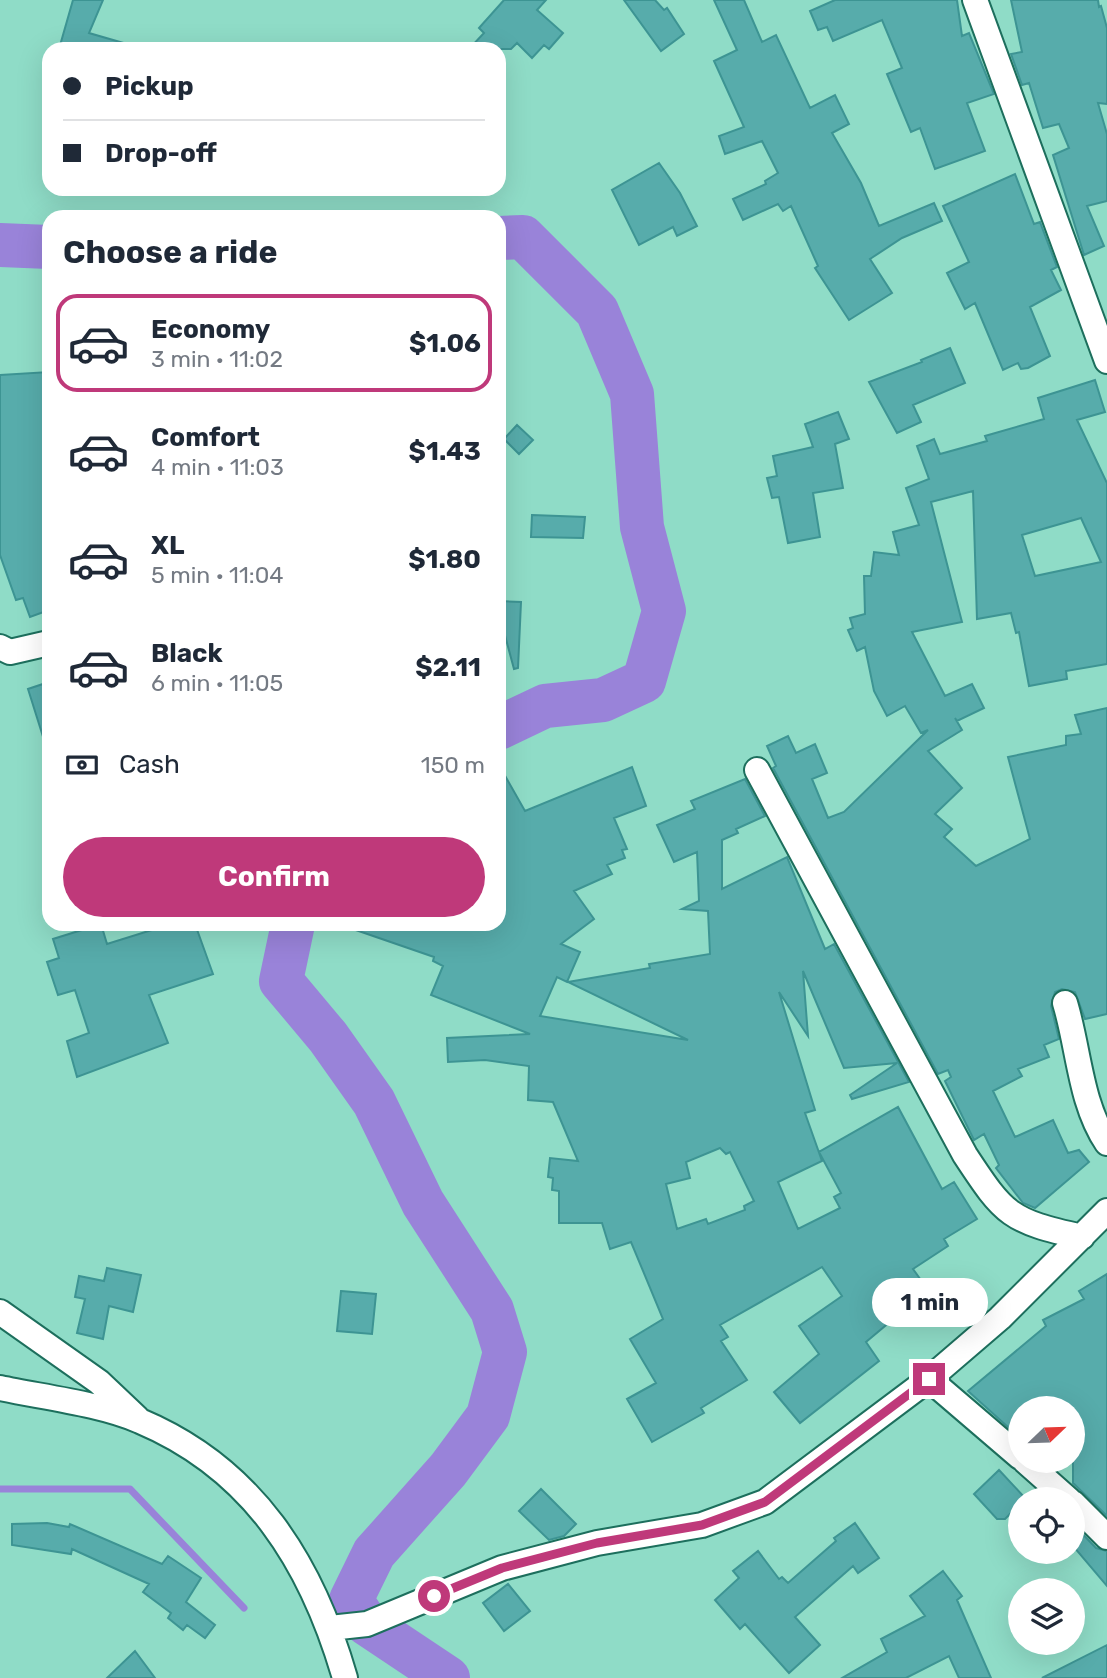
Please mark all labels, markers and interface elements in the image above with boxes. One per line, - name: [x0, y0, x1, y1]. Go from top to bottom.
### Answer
- text: Pickup: [105, 71, 194, 102]
- text: Drop-off: [105, 138, 217, 169]
- text: Choose a ride: [63, 233, 277, 271]
- icon: car: [67, 312, 130, 375]
- text: Economy: [151, 314, 270, 345]
- text: $1.06: [409, 328, 481, 359]
- text: 3 min · 11:02: [151, 345, 283, 373]
- icon: car: [67, 420, 130, 483]
- text: Comfort: [151, 422, 260, 453]
- text: $1.43: [409, 436, 481, 467]
- text: 4 min · 11:03: [151, 453, 284, 481]
- icon: car: [67, 528, 130, 591]
- text: XL: [151, 530, 184, 561]
- text: $1.80: [408, 544, 481, 575]
- text: 5 min · 11:04: [151, 561, 284, 589]
- icon: car: [67, 636, 130, 699]
- text: Black: [151, 638, 223, 669]
- text: $2.11: [415, 652, 481, 683]
- text: 6 min · 11:05: [151, 669, 283, 697]
- icon: cash: [63, 746, 101, 784]
- text: Cash: [119, 749, 180, 780]
- text: 150 m: [421, 751, 485, 779]
- button: Confirm: [63, 837, 485, 917]
- callout: 1 min: [871, 1278, 987, 1326]
- text: 1 min: [901, 1288, 959, 1316]
- route end: [913, 1363, 945, 1395]
- north arrow: [1008, 1396, 1085, 1474]
- map controls: [1008, 1396, 1085, 1655]
- button: locate: [1008, 1487, 1085, 1564]
- button: layers: [1008, 1578, 1085, 1655]
- route start: [418, 1580, 450, 1612]

